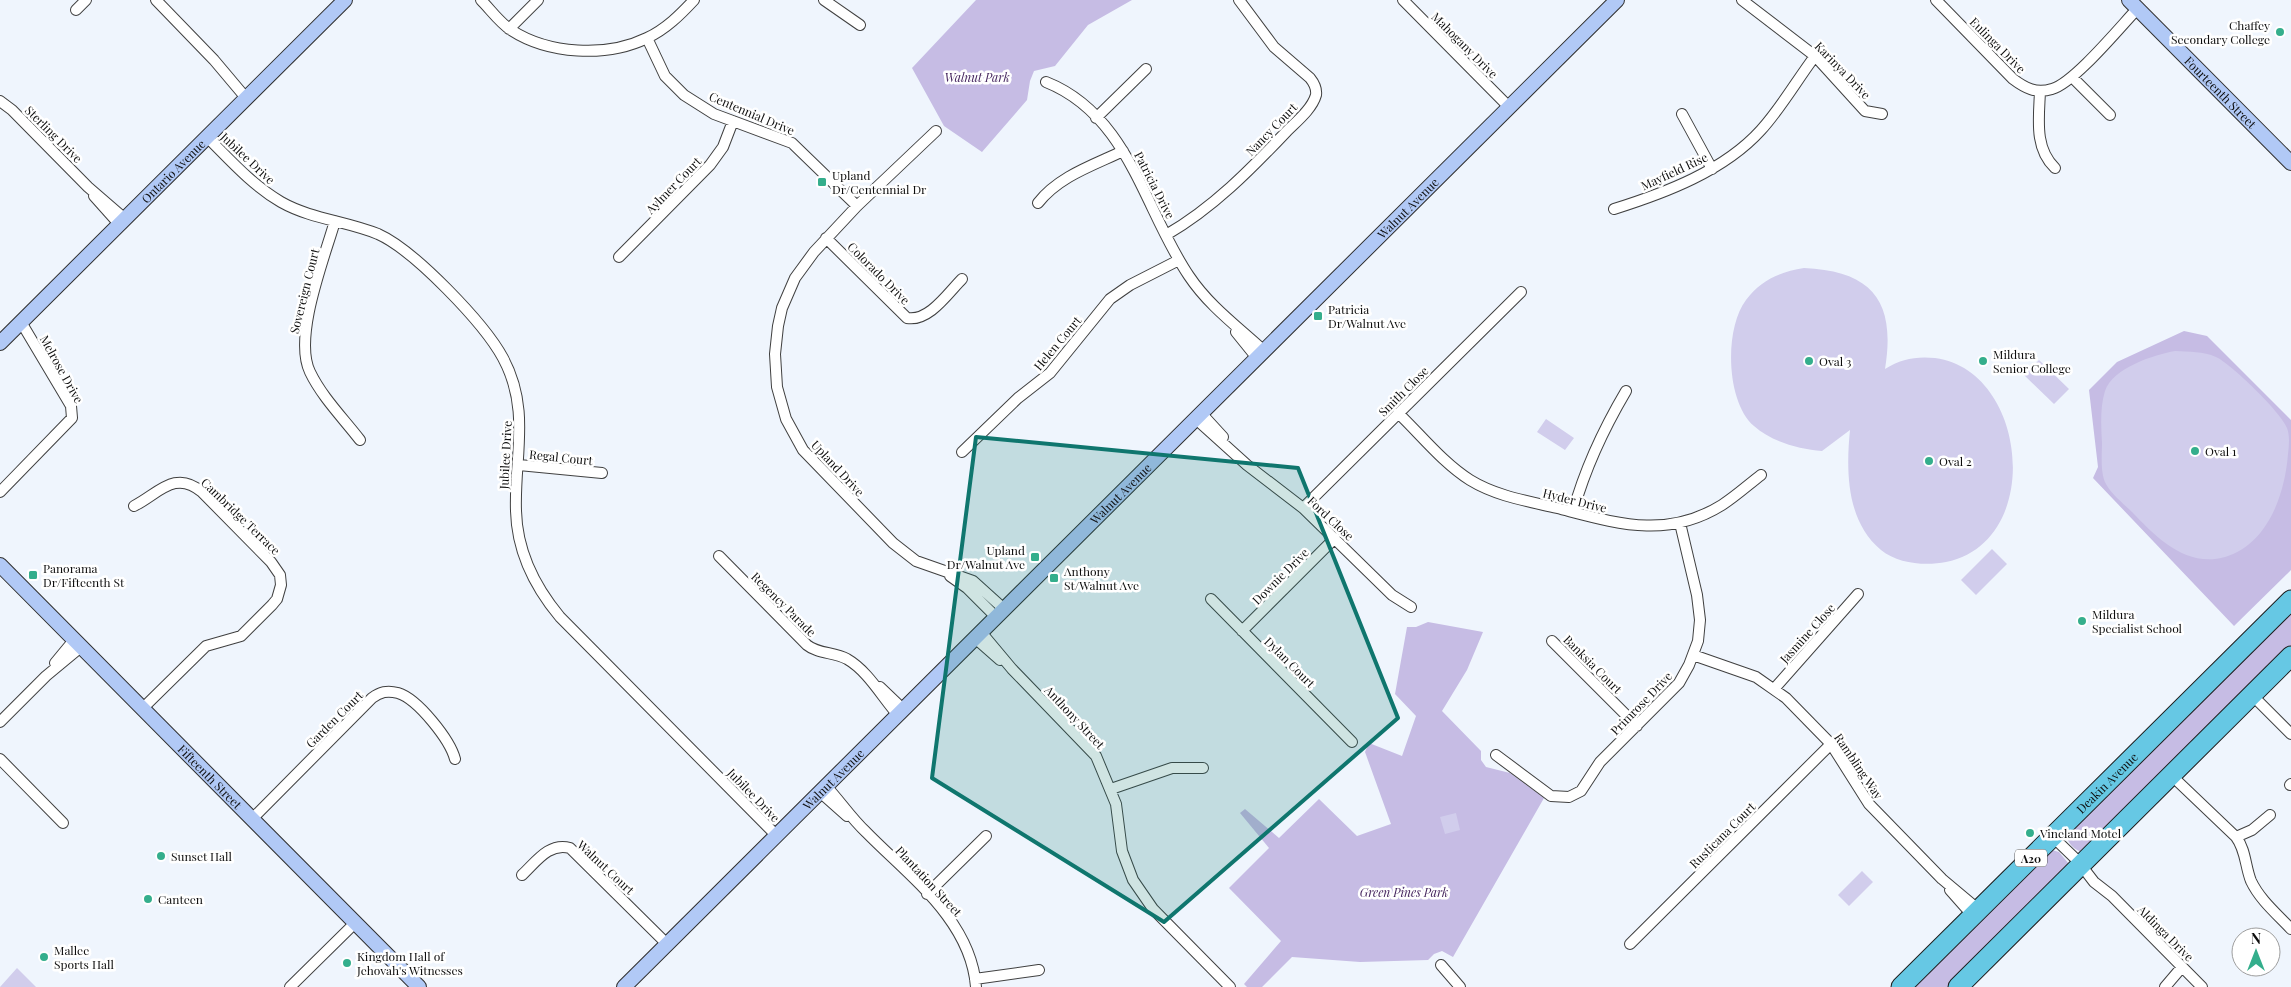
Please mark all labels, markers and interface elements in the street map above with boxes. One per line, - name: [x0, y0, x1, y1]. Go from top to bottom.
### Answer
- street label: Mahogany Drive: [1428, 8, 1502, 82]
- street label: Eulinga Drive: [1967, 14, 2029, 76]
- place label: Chaffey Secondary College: [2171, 17, 2270, 47]
- marker: Chaffey Secondary College: [2274, 26, 2286, 38]
- street label: Karinya Drive: [1812, 38, 1874, 102]
- street label: Fourteenth Street: [2181, 53, 2261, 132]
- park label: Walnut Park: [944, 69, 1010, 85]
- street label: Centennial Drive: [707, 88, 797, 138]
- street label: Nancy Court: [1242, 99, 1301, 159]
- street label: Sterling Drive: [22, 102, 86, 166]
- street label: Jubilee Drive: [217, 128, 279, 187]
- street label: Ontario Avenue: [138, 136, 208, 206]
- street label: Patricia Drive: [1131, 149, 1179, 221]
- street label: Mayfield Rise: [1638, 149, 1710, 193]
- street label: Aylmer Court: [641, 153, 705, 218]
- place label: Upland Dr/Centennial Dr: [832, 167, 927, 197]
- street label: Walnut Avenue: [1373, 174, 1442, 243]
- marker: Upland Dr/Centennial Dr: [816, 176, 828, 188]
- street label: Colorado Drive: [844, 238, 914, 308]
- street label: Sovereign Court: [286, 246, 323, 335]
- place label: Patricia Dr/Walnut Ave: [1328, 301, 1406, 331]
- marker: Patricia Dr/Walnut Ave: [1312, 310, 1324, 322]
- street label: Helen Court: [1030, 312, 1085, 373]
- street label: Melrose Drive: [37, 332, 87, 406]
- place label: Mildura Senior College: [1993, 346, 2071, 376]
- place label: Oval 3: [1819, 353, 1852, 369]
- marker: Oval 3: [1803, 355, 1815, 367]
- marker: Mildura Senior College: [1977, 355, 1989, 367]
- street label: Smith Close: [1375, 363, 1431, 419]
- street label: Jubilee Drive: [495, 420, 515, 491]
- street label: Upland Drive: [808, 437, 868, 499]
- place label: Oval 1: [2205, 443, 2237, 459]
- marker: Oval 1: [2189, 445, 2201, 457]
- street label: Regal Court: [528, 446, 594, 468]
- place label: Oval 2: [1939, 453, 1972, 469]
- marker: Oval 2: [1923, 455, 1935, 467]
- street label: Walnut Avenue: [1086, 460, 1155, 528]
- street label: Cambridge Terrace: [198, 474, 284, 558]
- street label: Hyder Drive: [1541, 484, 1609, 516]
- street label: Ford Close: [1304, 492, 1358, 544]
- place label: Upland Dr/Walnut Ave: [947, 542, 1025, 572]
- street label: Downie Drive: [1248, 544, 1312, 608]
- marker: Upland Dr/Walnut Ave: [1029, 551, 1041, 563]
- place label: Panorama Dr/Fifteenth St: [43, 560, 125, 590]
- place label: Anthony St/Walnut Ave: [1063, 563, 1139, 593]
- street label: Regency Parade: [748, 568, 820, 640]
- marker: Panorama Dr/Fifteenth St: [27, 569, 39, 581]
- marker: Anthony St/Walnut Ave: [1048, 572, 1060, 584]
- street label: Jasmine Close: [1775, 600, 1838, 667]
- place label: Mildura Specialist School: [2092, 606, 2183, 636]
- marker: Mildura Specialist School: [2076, 615, 2088, 627]
- street label: Banksia Court: [1560, 631, 1626, 697]
- street label: Dylan Court: [1261, 633, 1319, 691]
- street label: Primrose Drive: [1607, 668, 1675, 738]
- street label: Anthony Street: [1041, 681, 1109, 752]
- street label: Garden Court: [302, 687, 366, 751]
- street label: Rambling Way: [1831, 730, 1887, 802]
- street label: Fifteenth Street: [175, 741, 246, 813]
- street label: Walnut Avenue: [798, 745, 867, 814]
- street label: Deakin Avenue: [2073, 749, 2141, 817]
- street label: Jubilee Drive: [724, 764, 784, 825]
- street label: Rusticana Court: [1686, 798, 1759, 871]
- place label: Vineland Motel: [2039, 825, 2122, 841]
- marker: Vineland Motel: [2024, 827, 2036, 839]
- street label: Walnut Court: [573, 836, 638, 898]
- street label: Plantation Street: [892, 842, 966, 920]
- place label: Sunset Hall: [171, 848, 233, 864]
- marker: Sunset Hall: [155, 850, 167, 862]
- road number: A20: [2015, 850, 2047, 866]
- park label: Green Pines Park: [1360, 884, 1448, 900]
- place label: Canteen: [158, 891, 203, 907]
- marker: Canteen: [142, 893, 154, 905]
- street label: Aldinga Drive: [2134, 901, 2197, 964]
- north arrow: [2231, 927, 2281, 977]
- text: N: [2251, 929, 2261, 948]
- place label: Mallee Sports Hall: [54, 942, 114, 972]
- place label: Kingdom Hall of Jehovah's Witnesses: [356, 948, 463, 978]
- marker: Mallee Sports Hall: [38, 951, 50, 963]
- marker: Kingdom Hall of Jehovah's Witnesses: [341, 957, 353, 969]

